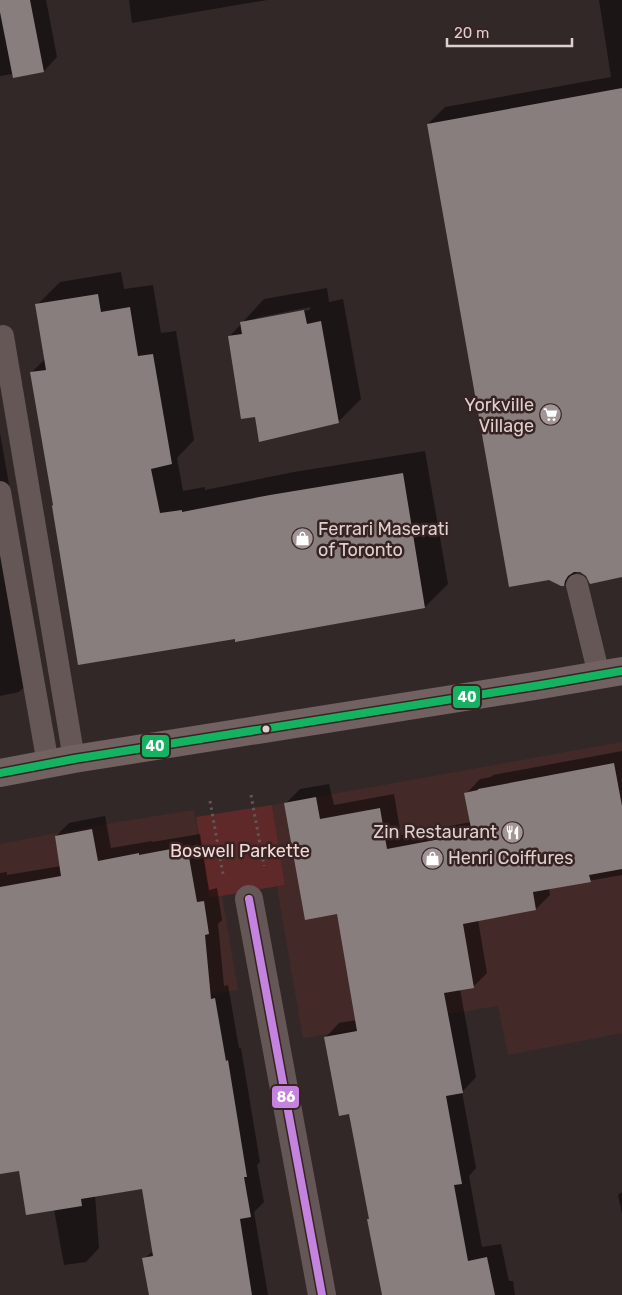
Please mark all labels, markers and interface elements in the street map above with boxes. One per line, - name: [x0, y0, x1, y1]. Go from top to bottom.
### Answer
- scale bar: [447, 15, 572, 47]
- text: 20 m: [454, 24, 489, 42]
- place label: Yorkville Village: [464, 394, 534, 437]
- supermarket icon: Yorkville Village: [538, 403, 562, 427]
- place label: Ferrari Maserati of Toronto: [318, 518, 449, 561]
- shop icon: Ferrari Maserati of Toronto: [290, 527, 314, 551]
- line badge: 40: [452, 685, 481, 709]
- text: 40: [457, 689, 477, 706]
- unlabelled marker: [261, 724, 271, 734]
- line badge: 40: [141, 734, 170, 758]
- text: 40: [145, 738, 165, 755]
- restaurant icon: Zin Restaurant: [501, 820, 525, 844]
- place label: Zin Restaurant: [373, 821, 497, 843]
- park label: Boswell Parkette: [170, 840, 310, 862]
- shop icon: Henri Coiffures: [420, 846, 444, 870]
- place label: Henri Coiffures: [448, 847, 573, 869]
- line badge: 86: [271, 1085, 300, 1109]
- text: 86: [277, 1089, 295, 1106]

